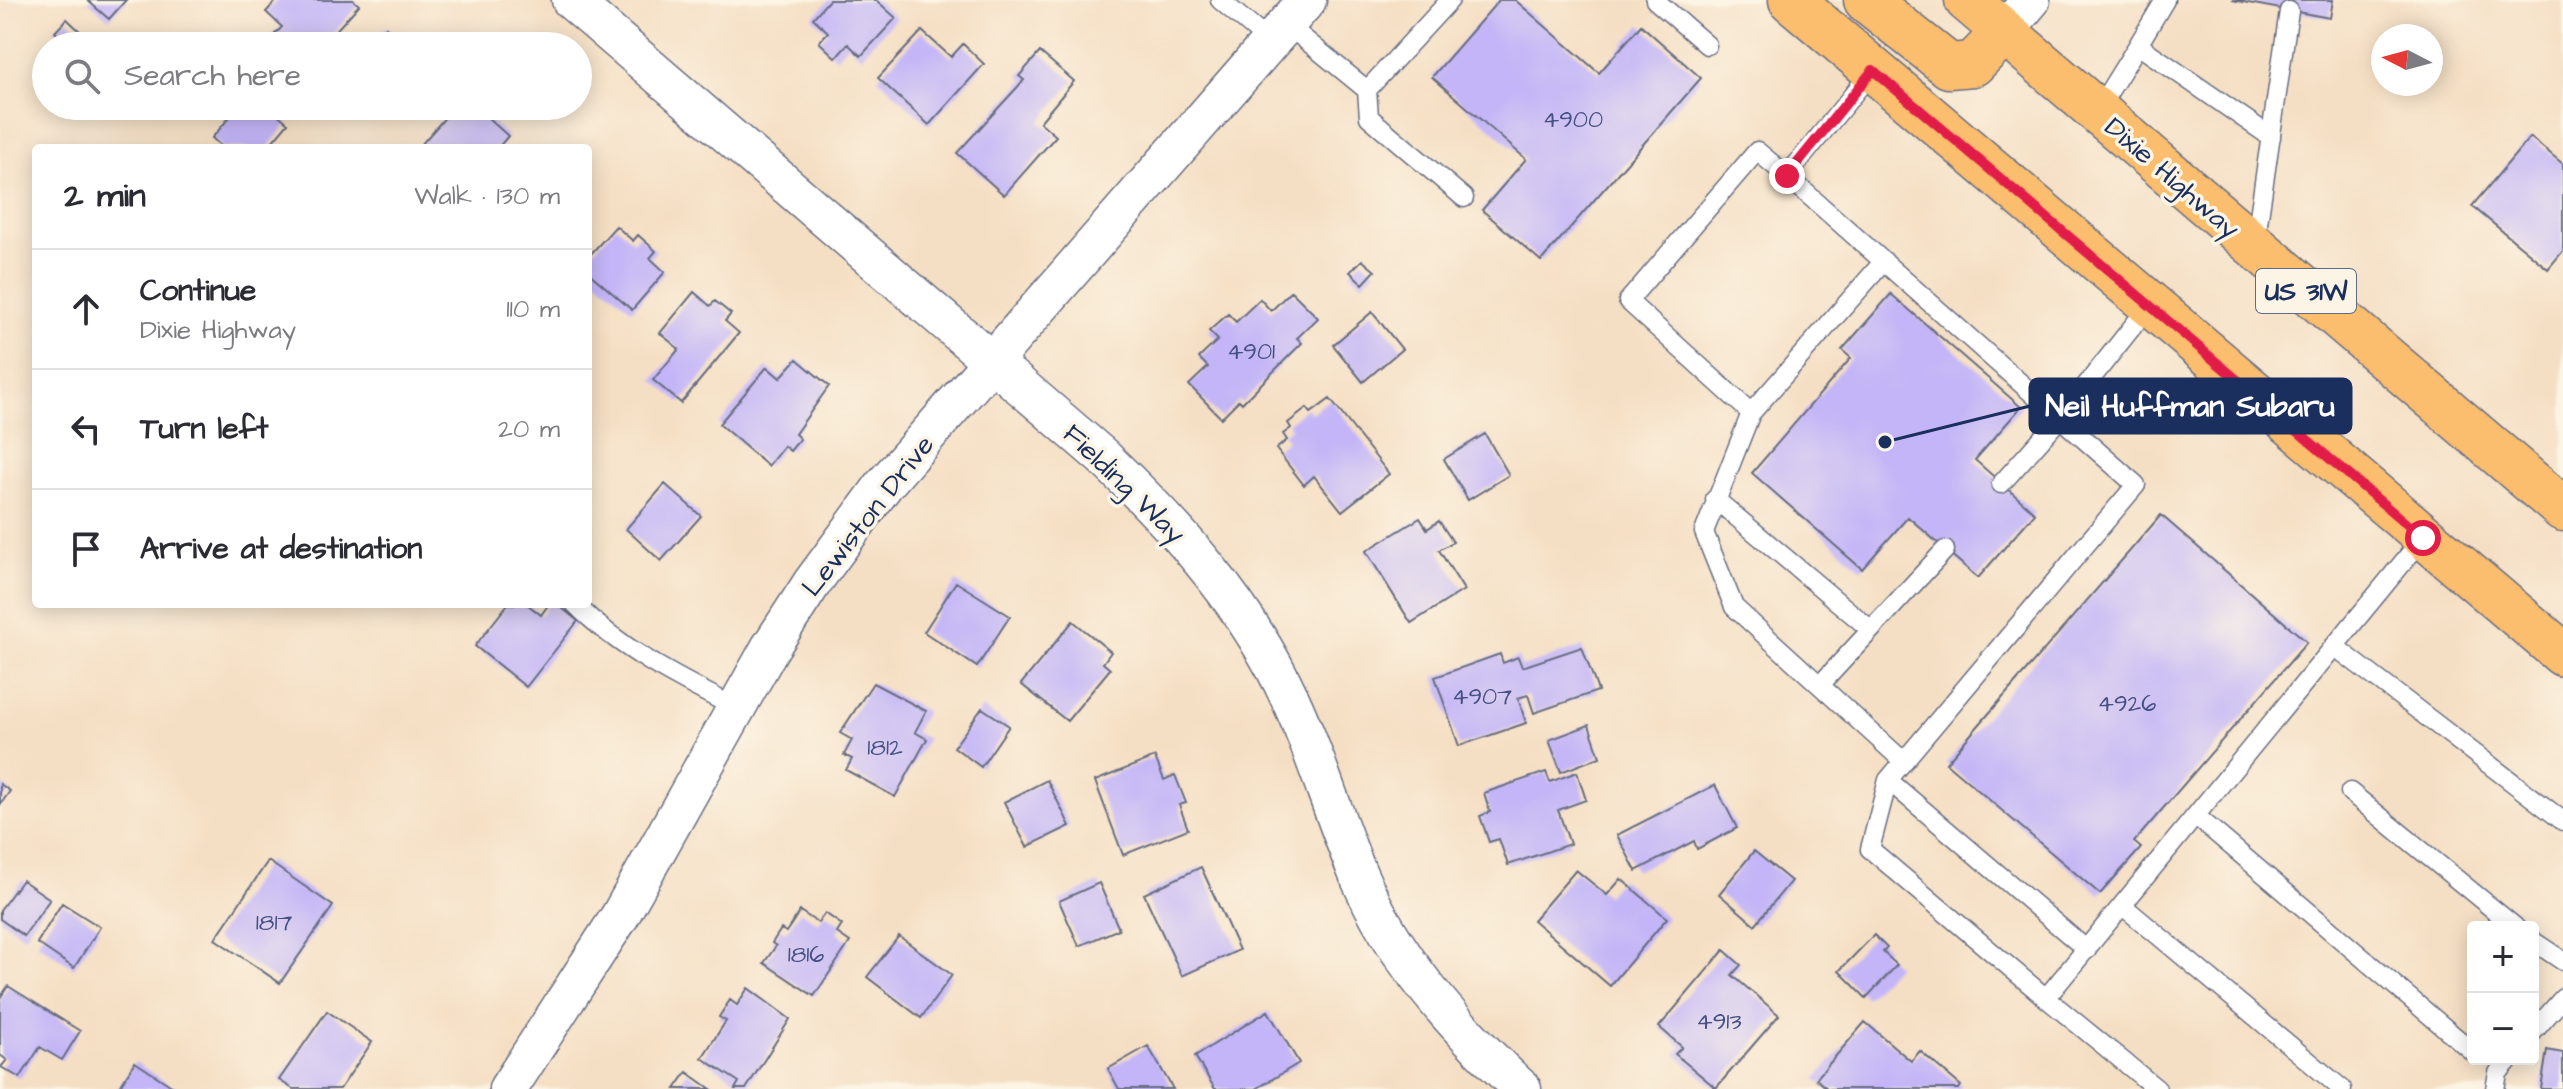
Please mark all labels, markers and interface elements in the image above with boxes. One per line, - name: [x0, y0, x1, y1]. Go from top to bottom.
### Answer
- north arrow: [2371, 24, 2443, 96]
- search box: [32, 32, 592, 120]
- icon: search: [60, 54, 104, 98]
- text: Search here: [124, 55, 301, 97]
- house number: 4900: [1543, 103, 1603, 137]
- street label: Dixie Highway: [2095, 108, 2248, 249]
- route end: [1769, 158, 1805, 194]
- text: 2 min: [64, 172, 146, 220]
- text: Walk · 130 m: [414, 178, 560, 214]
- road number: US 31W: [2256, 269, 2356, 313]
- text: Continue: [140, 270, 256, 312]
- icon: ahead: [64, 287, 108, 331]
- text: 110 m: [506, 291, 560, 327]
- text: Dixie Highway: [140, 312, 296, 348]
- house number: 4901: [1227, 335, 1275, 369]
- callout: Neil Huffman Subaru: [2030, 379, 2351, 433]
- text: Neil Huffman Subaru: [2045, 386, 2335, 428]
- icon: left: [64, 407, 108, 451]
- text: Turn left: [140, 408, 268, 450]
- text: 20 m: [498, 411, 560, 447]
- street label: Fielding Way: [1052, 415, 1194, 554]
- street label: Lewiston Drive: [793, 427, 944, 605]
- route start: [2405, 520, 2441, 556]
- icon: arrive: [64, 527, 108, 571]
- text: Arrive at destination: [140, 528, 422, 570]
- house number: 4907: [1452, 680, 1512, 714]
- house number: 4926: [2098, 687, 2156, 721]
- house number: 1812: [867, 731, 903, 765]
- house number: 1817: [256, 906, 292, 940]
- map controls: [2467, 921, 2539, 1065]
- button: +: [2467, 921, 2539, 993]
- house number: 1816: [788, 938, 824, 972]
- button: −: [2467, 993, 2539, 1065]
- house number: 4913: [1696, 1005, 1742, 1039]

